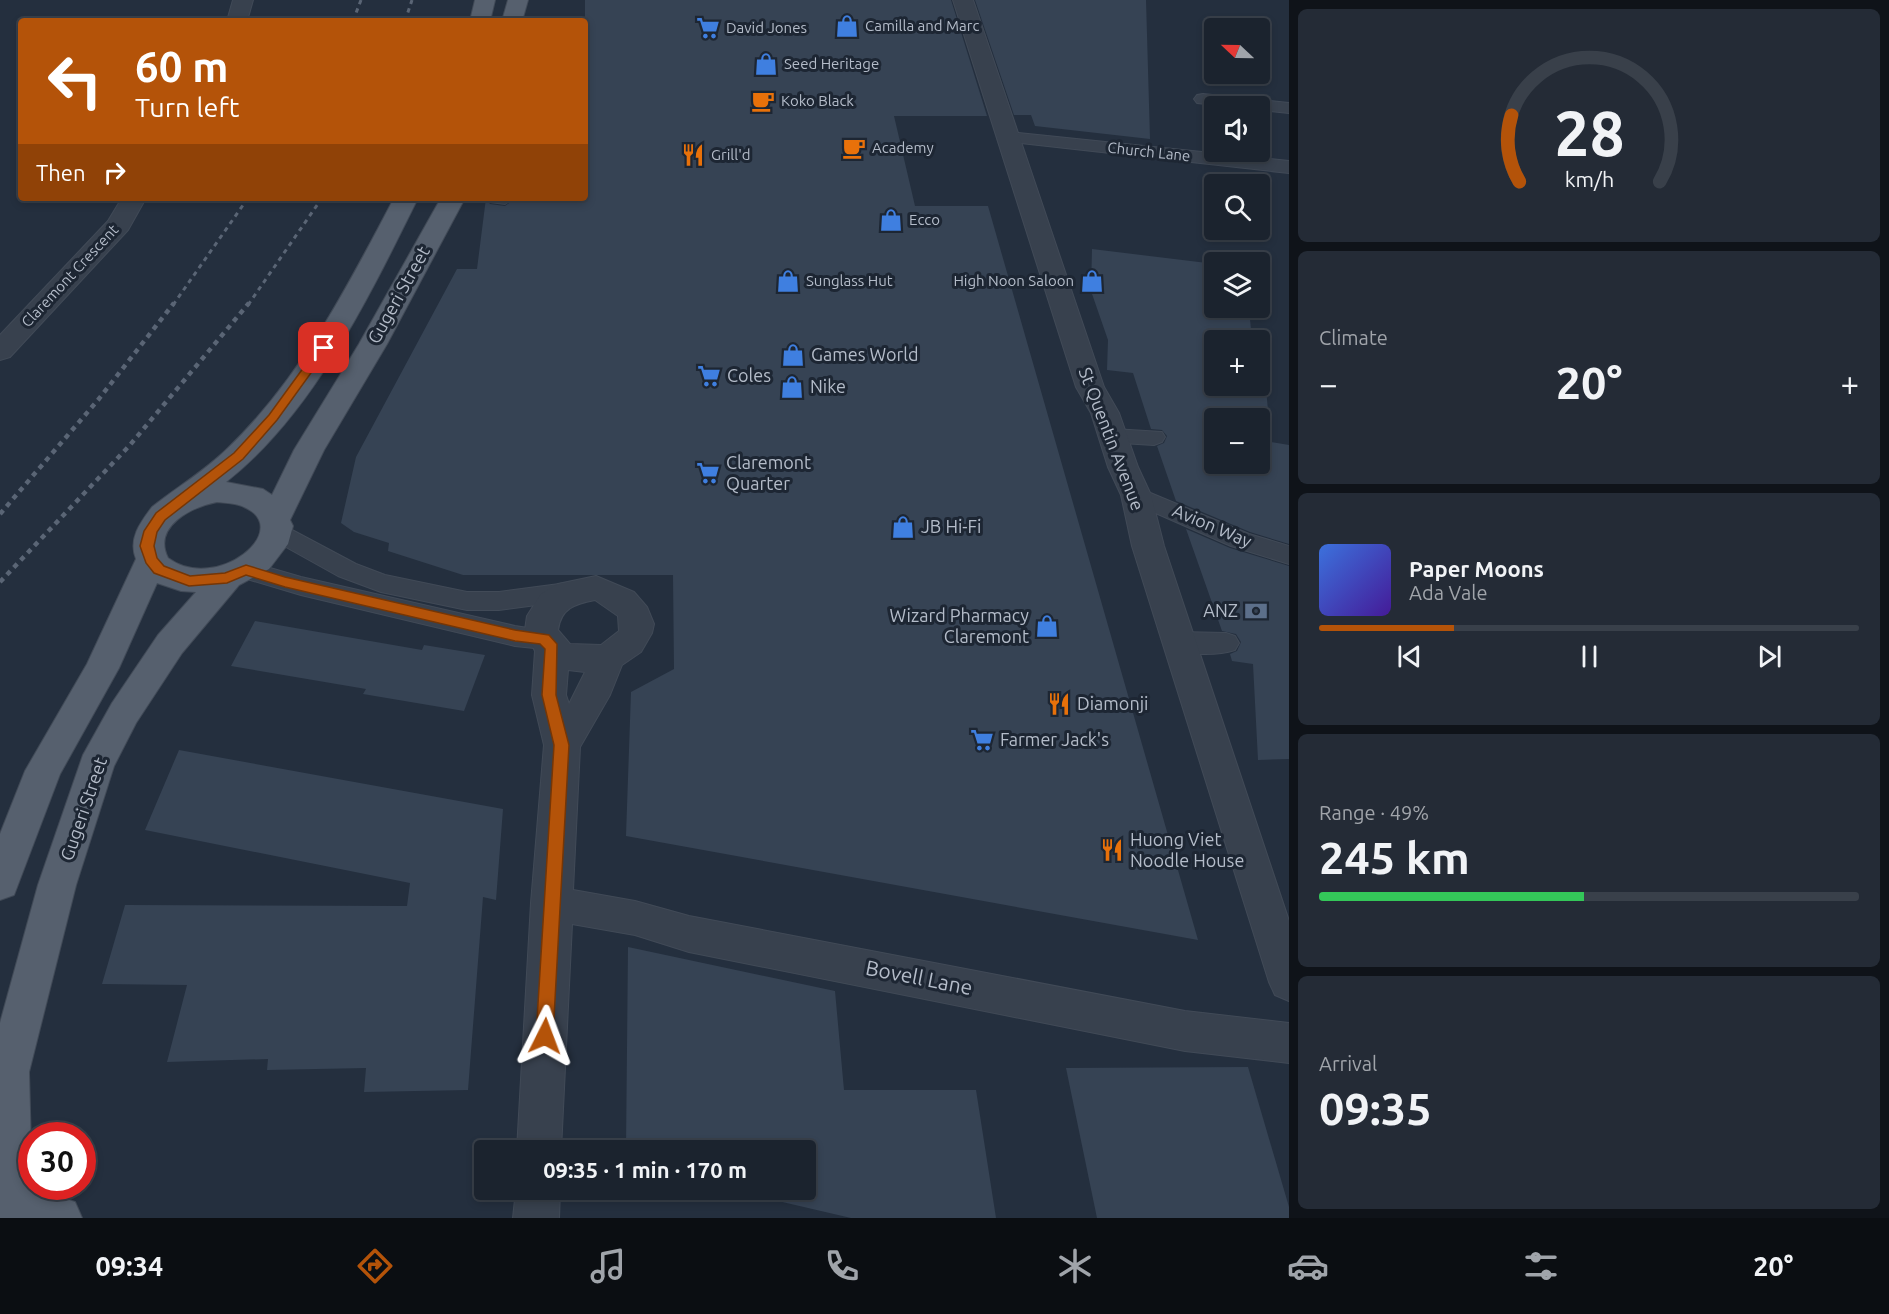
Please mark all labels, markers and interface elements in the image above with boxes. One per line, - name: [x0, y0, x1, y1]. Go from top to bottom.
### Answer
- shop icon: Camilla and Marc: [834, 13, 860, 39]
- supermarket icon: David Jones: [695, 15, 721, 41]
- place label: Camilla and Marc: [865, 17, 979, 34]
- north arrow: [1204, 18, 1270, 84]
- map controls: [1204, 18, 1270, 474]
- place label: David Jones: [726, 19, 807, 36]
- icon: left: [36, 42, 114, 120]
- text: 60 m: [135, 43, 229, 90]
- shop icon: Seed Heritage: [753, 51, 779, 77]
- place label: Seed Heritage: [784, 55, 879, 72]
- cafe icon: Koko Black: [750, 88, 776, 114]
- text: Turn left: [135, 92, 239, 122]
- place label: Koko Black: [781, 92, 854, 109]
- button: sound: [1204, 96, 1270, 162]
- text: 28: [1554, 99, 1624, 169]
- cafe icon: Academy: [841, 135, 867, 161]
- place label: Academy: [872, 139, 934, 156]
- street label: Church Lane: [1107, 139, 1191, 164]
- restaurant icon: Grill'd: [680, 142, 706, 168]
- place label: Grill'd: [711, 146, 751, 163]
- icon: right: [98, 156, 131, 189]
- text: Then: [36, 160, 86, 185]
- text: km/h: [1564, 168, 1614, 192]
- button: search: [1204, 174, 1270, 240]
- shop icon: Ecco: [878, 207, 904, 233]
- place label: Ecco: [909, 211, 940, 228]
- street label: Claremont Crescent: [18, 221, 122, 330]
- street label: Gugeri Street: [363, 242, 433, 347]
- button: layers: [1204, 252, 1270, 318]
- shop icon: Sunglass Hut: [775, 268, 801, 294]
- shop icon: High Noon Saloon: [1079, 268, 1105, 294]
- place label: Sunglass Hut: [806, 272, 893, 289]
- place label: High Noon Saloon: [953, 272, 1074, 289]
- pin: [298, 322, 349, 373]
- text: Climate: [1319, 326, 1388, 349]
- button: +: [1204, 330, 1270, 396]
- icon: arrive: [307, 331, 340, 364]
- shop icon: Games World: [780, 342, 806, 368]
- place label: Games World: [811, 344, 919, 364]
- text: 20°: [1556, 357, 1622, 408]
- supermarket icon: Coles: [696, 363, 722, 389]
- street label: St Quentin Avenue: [1075, 364, 1148, 513]
- place label: Coles: [727, 365, 771, 385]
- text: −: [1319, 365, 1338, 402]
- text: +: [1840, 365, 1859, 402]
- shop icon: Nike: [779, 374, 805, 400]
- place label: Nike: [810, 376, 846, 396]
- button: −: [1204, 408, 1270, 474]
- place label: Claremont Quarter: [726, 452, 811, 494]
- supermarket icon: Claremont Quarter: [695, 460, 721, 486]
- street label: Avion Way: [1170, 500, 1255, 551]
- shop icon: JB Hi-Fi: [890, 514, 916, 540]
- place label: JB Hi-Fi: [921, 516, 981, 536]
- text: Paper Moons: [1409, 556, 1544, 581]
- text: Ada Vale: [1409, 581, 1487, 604]
- bank icon: ANZ: [1243, 598, 1269, 624]
- place label: ANZ: [1203, 600, 1238, 620]
- place label: Wizard Pharmacy Claremont: [890, 605, 1029, 646]
- shop icon: Wizard Pharmacy Claremont: [1034, 613, 1060, 639]
- icon: previous: [1393, 640, 1426, 673]
- icon: pause: [1573, 640, 1606, 673]
- icon: next: [1753, 640, 1786, 673]
- restaurant icon: Diamonji: [1046, 691, 1072, 717]
- place label: Diamonji: [1077, 693, 1148, 713]
- supermarket icon: Farmer Jack's: [969, 727, 995, 753]
- place label: Farmer Jack's: [1000, 729, 1109, 749]
- street label: Gugeri Street: [56, 754, 110, 863]
- text: Range · 49%: [1319, 801, 1429, 824]
- place label: Huong Viet Noodle House: [1130, 829, 1244, 870]
- text: 245 km: [1319, 832, 1470, 883]
- restaurant icon: Huong Viet Noodle House: [1099, 837, 1125, 863]
- street label: Bovell Lane: [864, 955, 975, 999]
- position arrow: [513, 1004, 577, 1068]
- text: Arrival: [1319, 1052, 1377, 1075]
- text: 09:35: [1319, 1083, 1432, 1134]
- speed limit sign: 30: [18, 1122, 96, 1200]
- text: 09:35 · 1 min · 170 m: [543, 1157, 747, 1182]
- icon: directions: [354, 1245, 396, 1287]
- icon: music: [587, 1245, 629, 1287]
- icon: phone: [821, 1245, 863, 1287]
- icon: climate: [1054, 1245, 1096, 1287]
- icon: car: [1287, 1245, 1329, 1287]
- icon: filters: [1520, 1245, 1562, 1287]
- text: 09:34: [96, 1251, 163, 1281]
- text: 20°: [1753, 1251, 1793, 1281]

